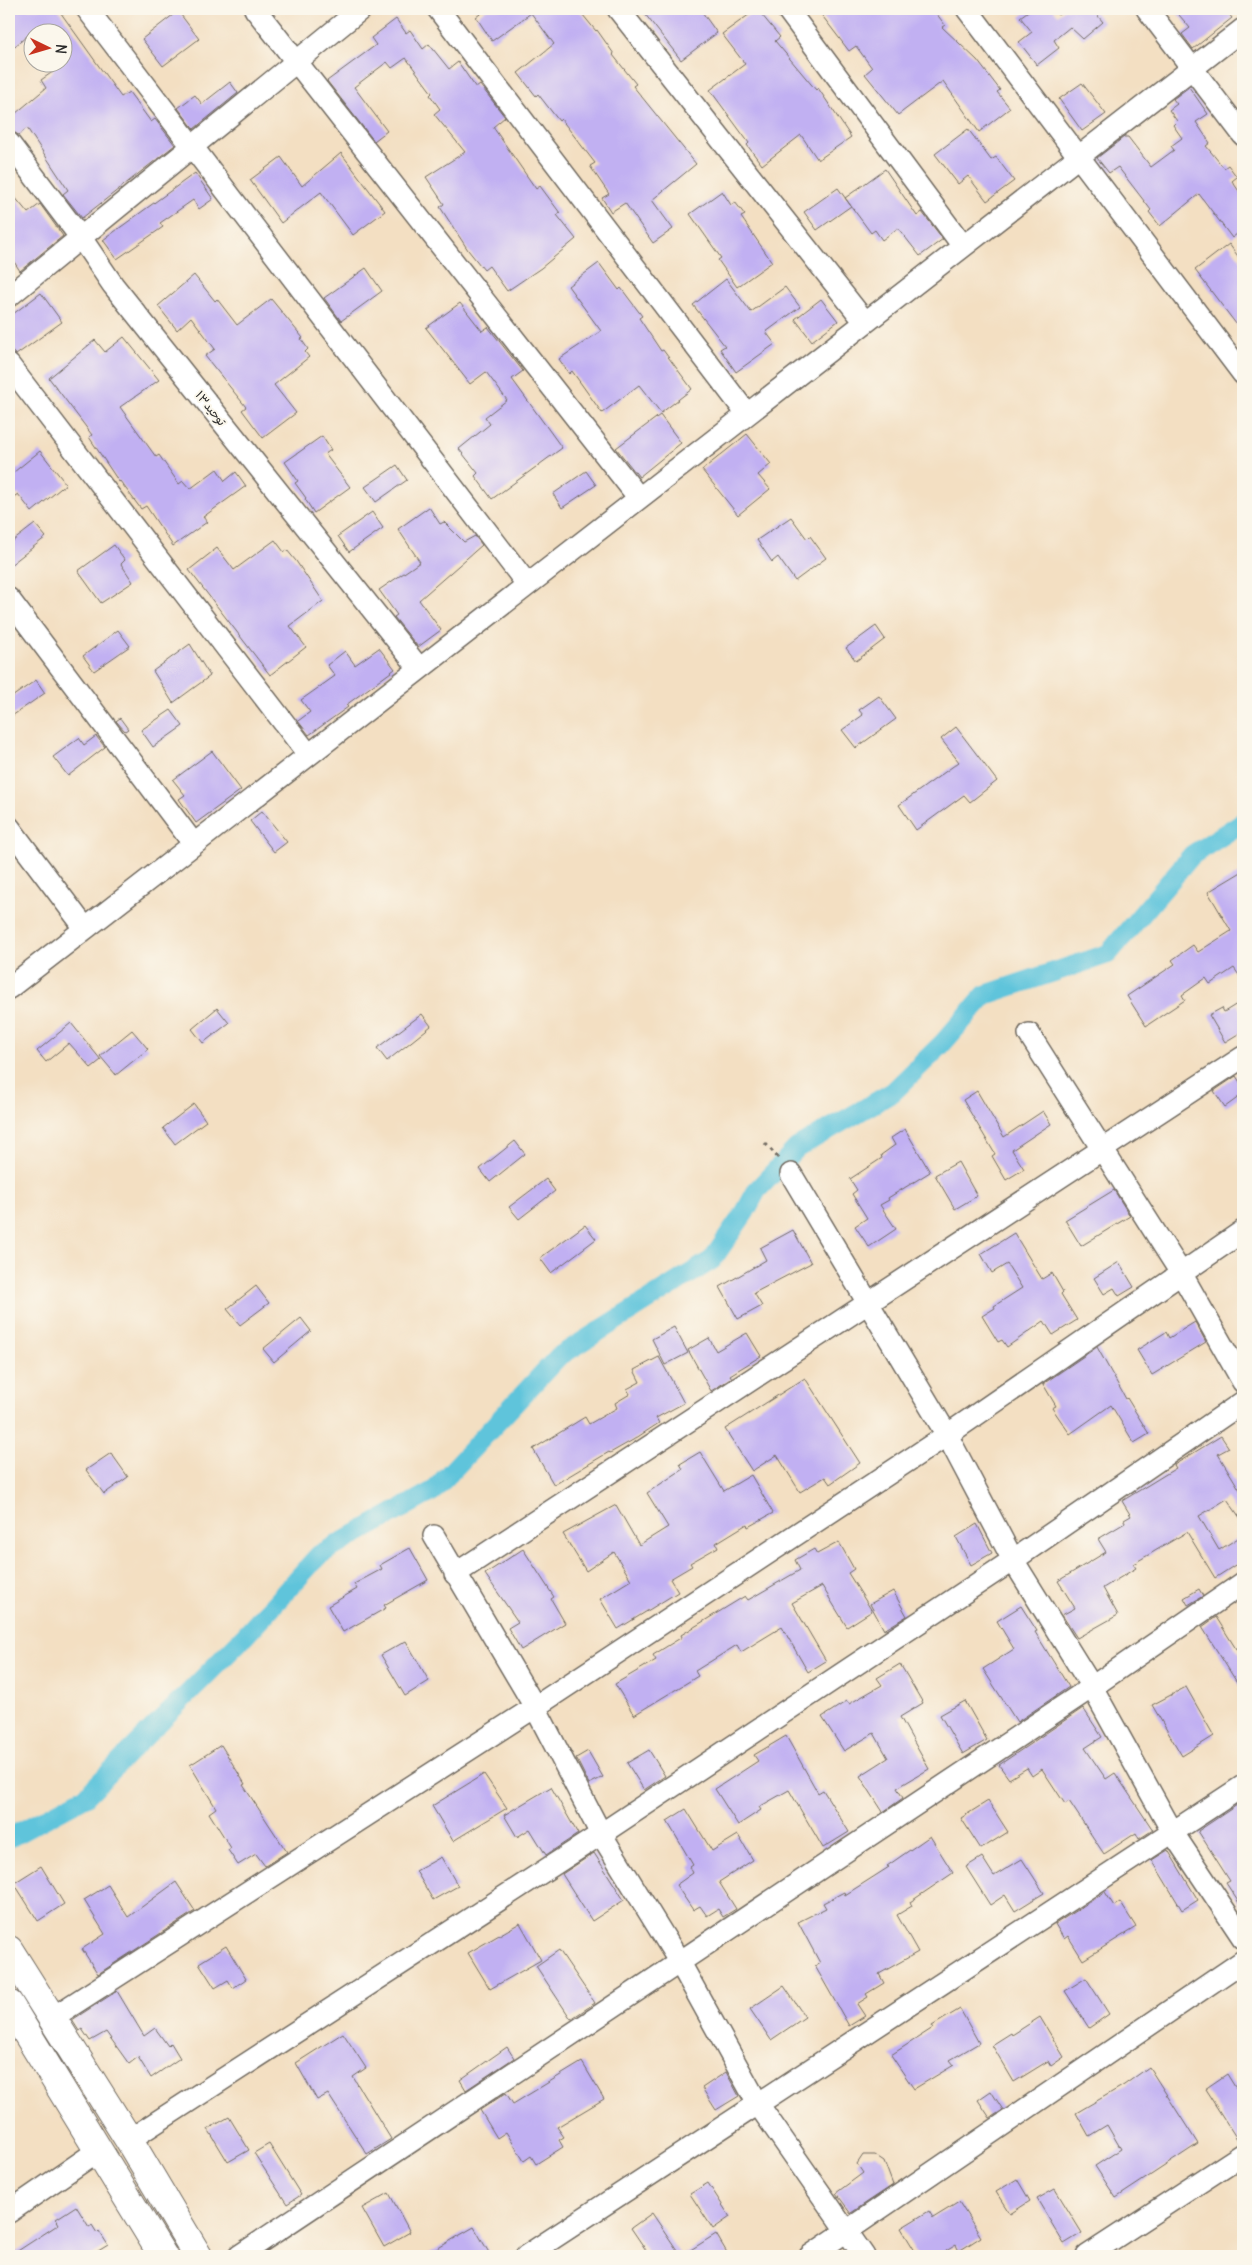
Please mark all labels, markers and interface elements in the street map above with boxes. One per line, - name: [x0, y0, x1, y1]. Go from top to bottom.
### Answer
- north arrow: [22, 22, 72, 72]
- text: N: [52, 44, 70, 55]
- street label: توحید۱۳: [192, 387, 230, 429]

